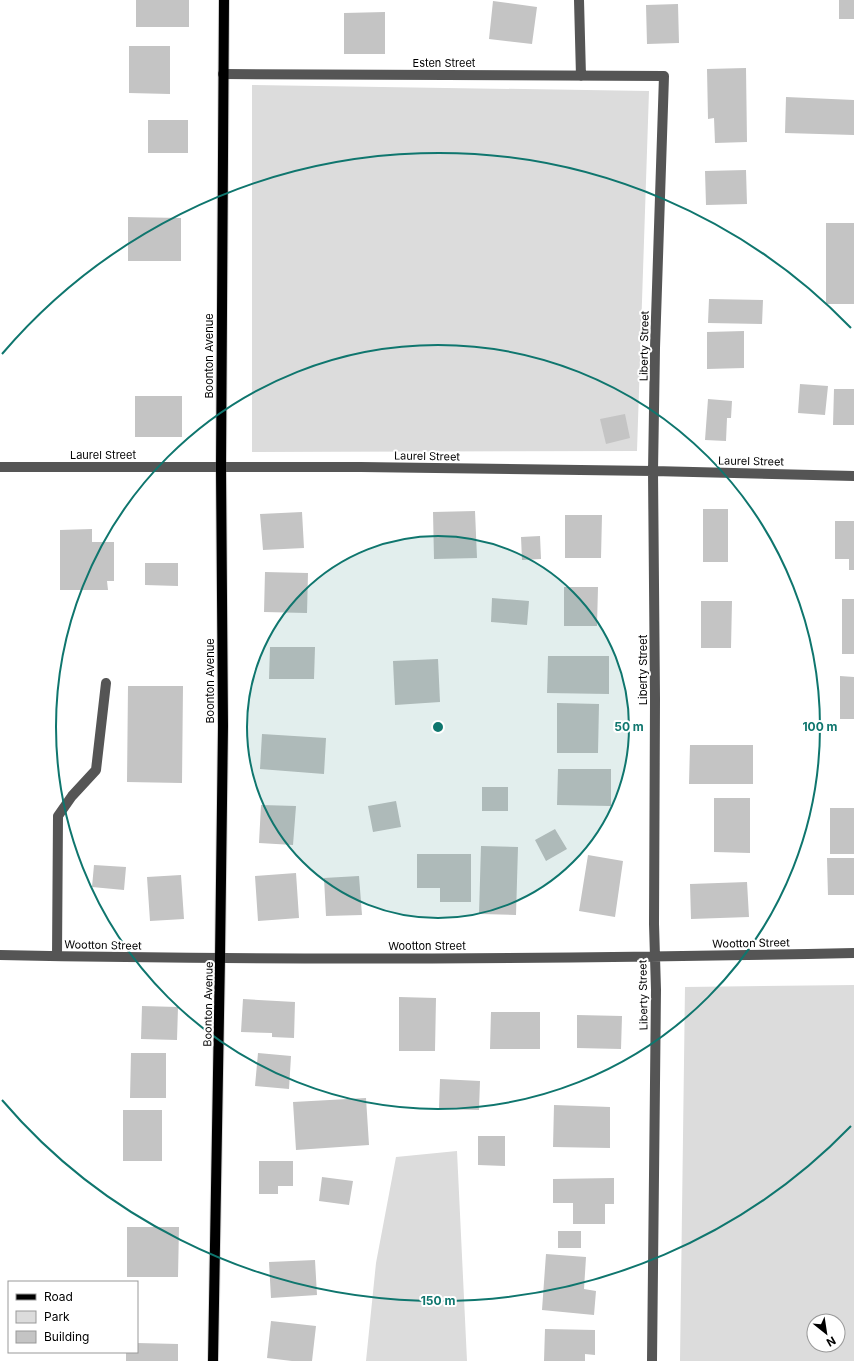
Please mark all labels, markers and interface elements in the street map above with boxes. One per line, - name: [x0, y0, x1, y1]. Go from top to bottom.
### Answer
- street label: Esten Street: [413, 56, 476, 70]
- street label: Liberty Street: [636, 310, 652, 381]
- street label: Boonton Avenue: [202, 313, 216, 399]
- street label: Laurel Street: [70, 448, 136, 462]
- street label: Laurel Street: [394, 448, 461, 464]
- street label: Laurel Street: [718, 453, 785, 469]
- street label: Liberty Street: [636, 634, 650, 705]
- street label: Boonton Avenue: [203, 638, 217, 724]
- text: 50 m: [614, 719, 644, 734]
- text: 100 m: [802, 719, 838, 734]
- centre of rings: [431, 720, 445, 734]
- street label: Wootton Street: [712, 935, 790, 951]
- street label: Wootton Street: [64, 937, 142, 953]
- street label: Wootton Street: [388, 939, 466, 953]
- street label: Liberty Street: [635, 959, 651, 1030]
- street label: Boonton Avenue: [200, 961, 216, 1047]
- legend: [8, 1281, 138, 1353]
- text: Road: [44, 1289, 73, 1304]
- text: 150 m: [421, 1293, 455, 1308]
- text: Park: [44, 1309, 70, 1324]
- north arrow: [806, 1313, 846, 1353]
- text: Building: [44, 1329, 89, 1344]
- text: N: [824, 1334, 838, 1350]

